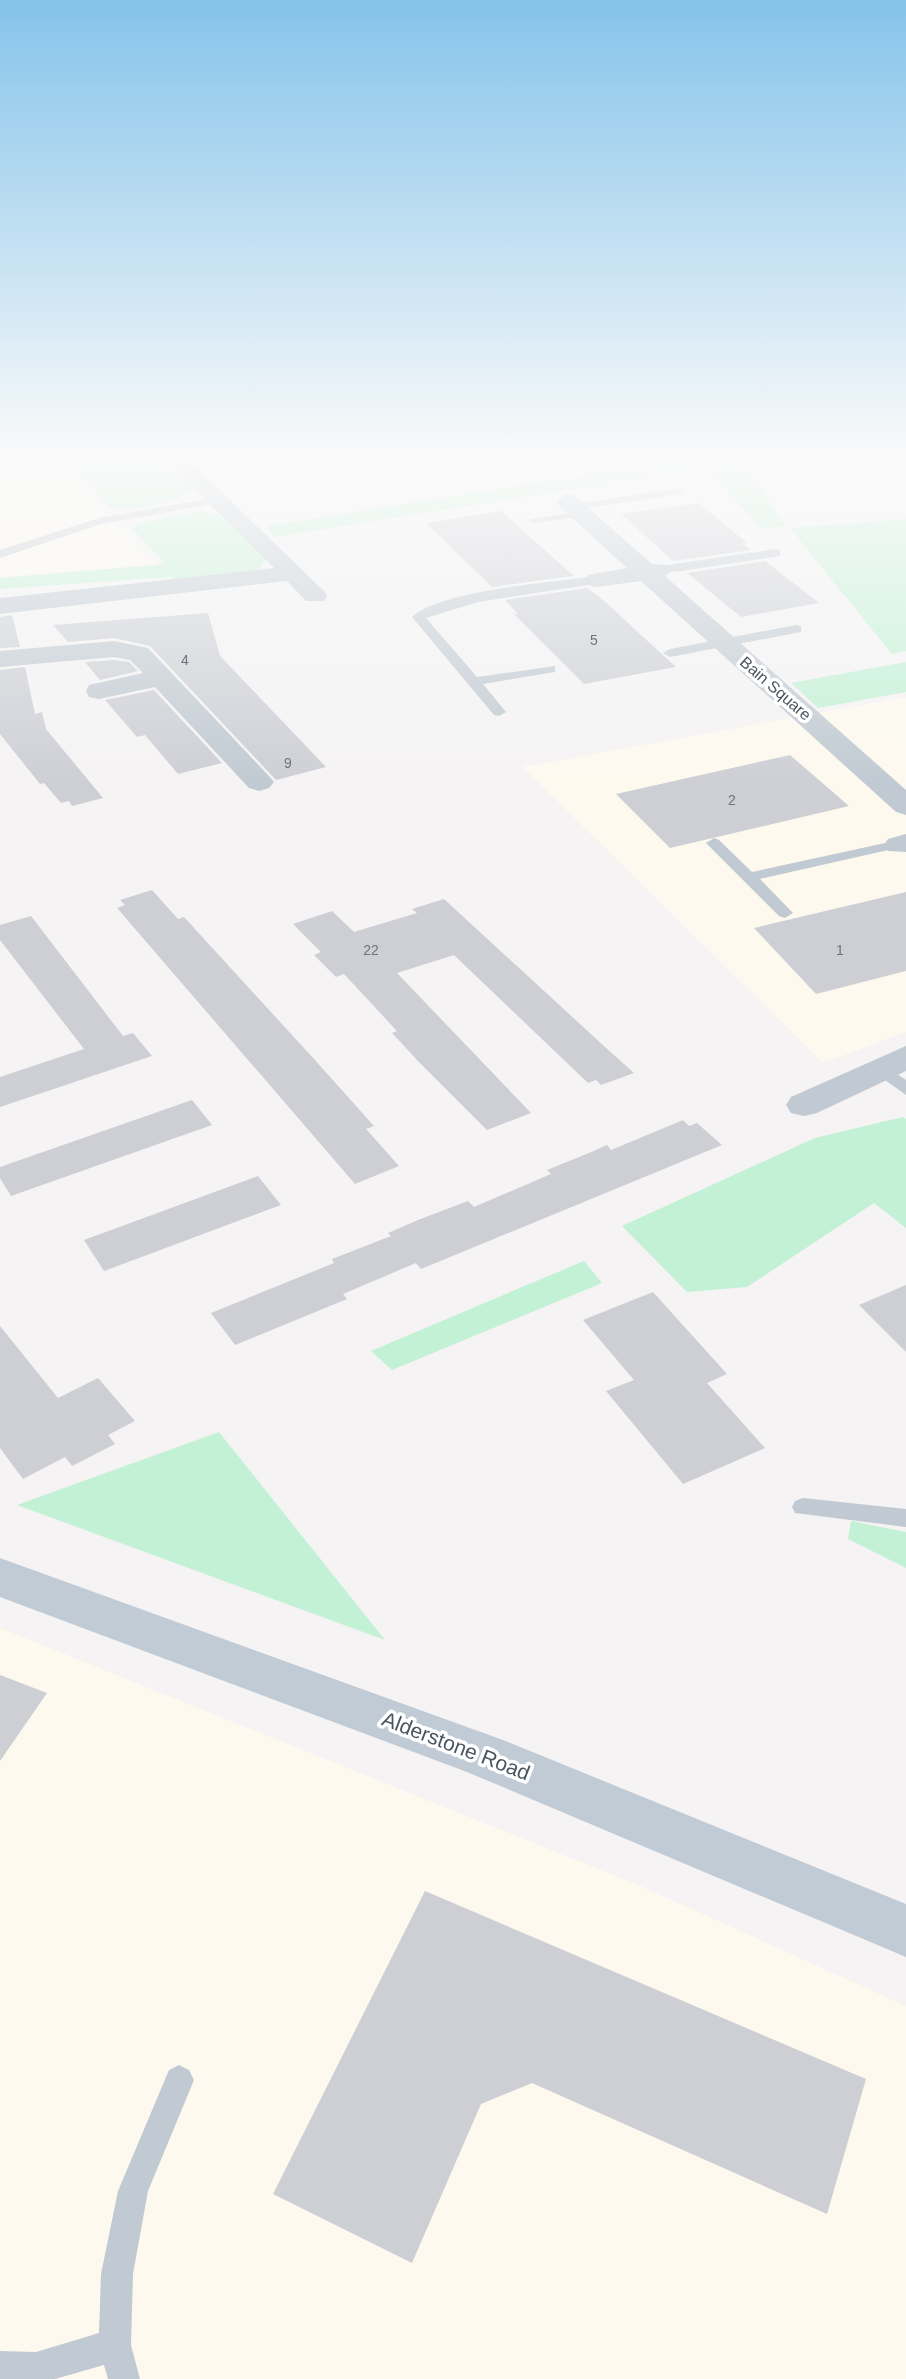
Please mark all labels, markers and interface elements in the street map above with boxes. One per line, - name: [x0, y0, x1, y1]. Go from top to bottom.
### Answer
- house number: 5: [590, 632, 598, 648]
- house number: 4: [181, 652, 189, 668]
- street label: Bain Square: [737, 653, 815, 724]
- house number: 9: [284, 755, 292, 771]
- house number: 2: [728, 792, 736, 808]
- house number: 22: [363, 942, 379, 958]
- house number: 1: [836, 942, 844, 958]
- street label: Alderstone Road: [379, 1707, 533, 1784]

